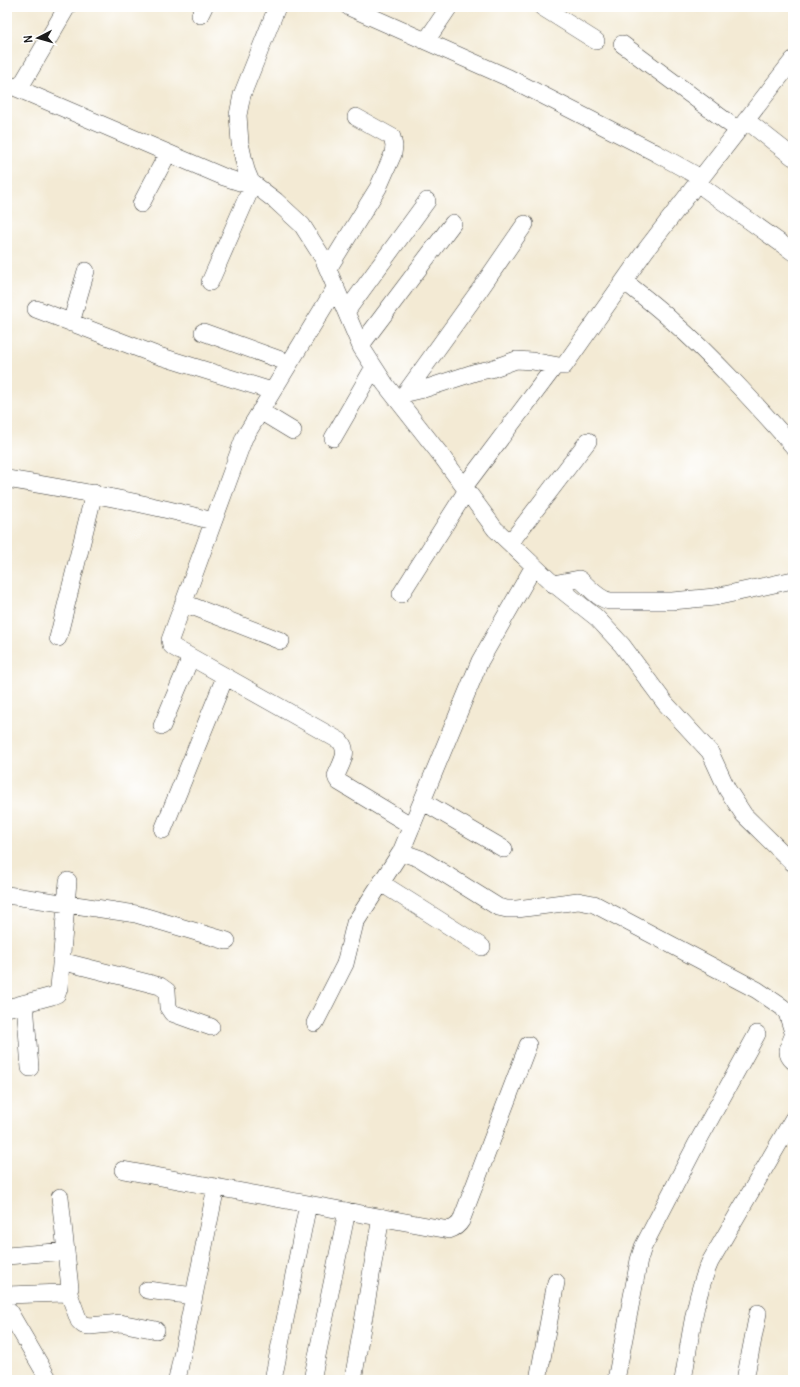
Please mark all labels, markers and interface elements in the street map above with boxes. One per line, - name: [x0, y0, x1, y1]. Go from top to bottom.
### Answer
- north arrow: [18, 18, 58, 58]
- text: N: [21, 35, 35, 44]

